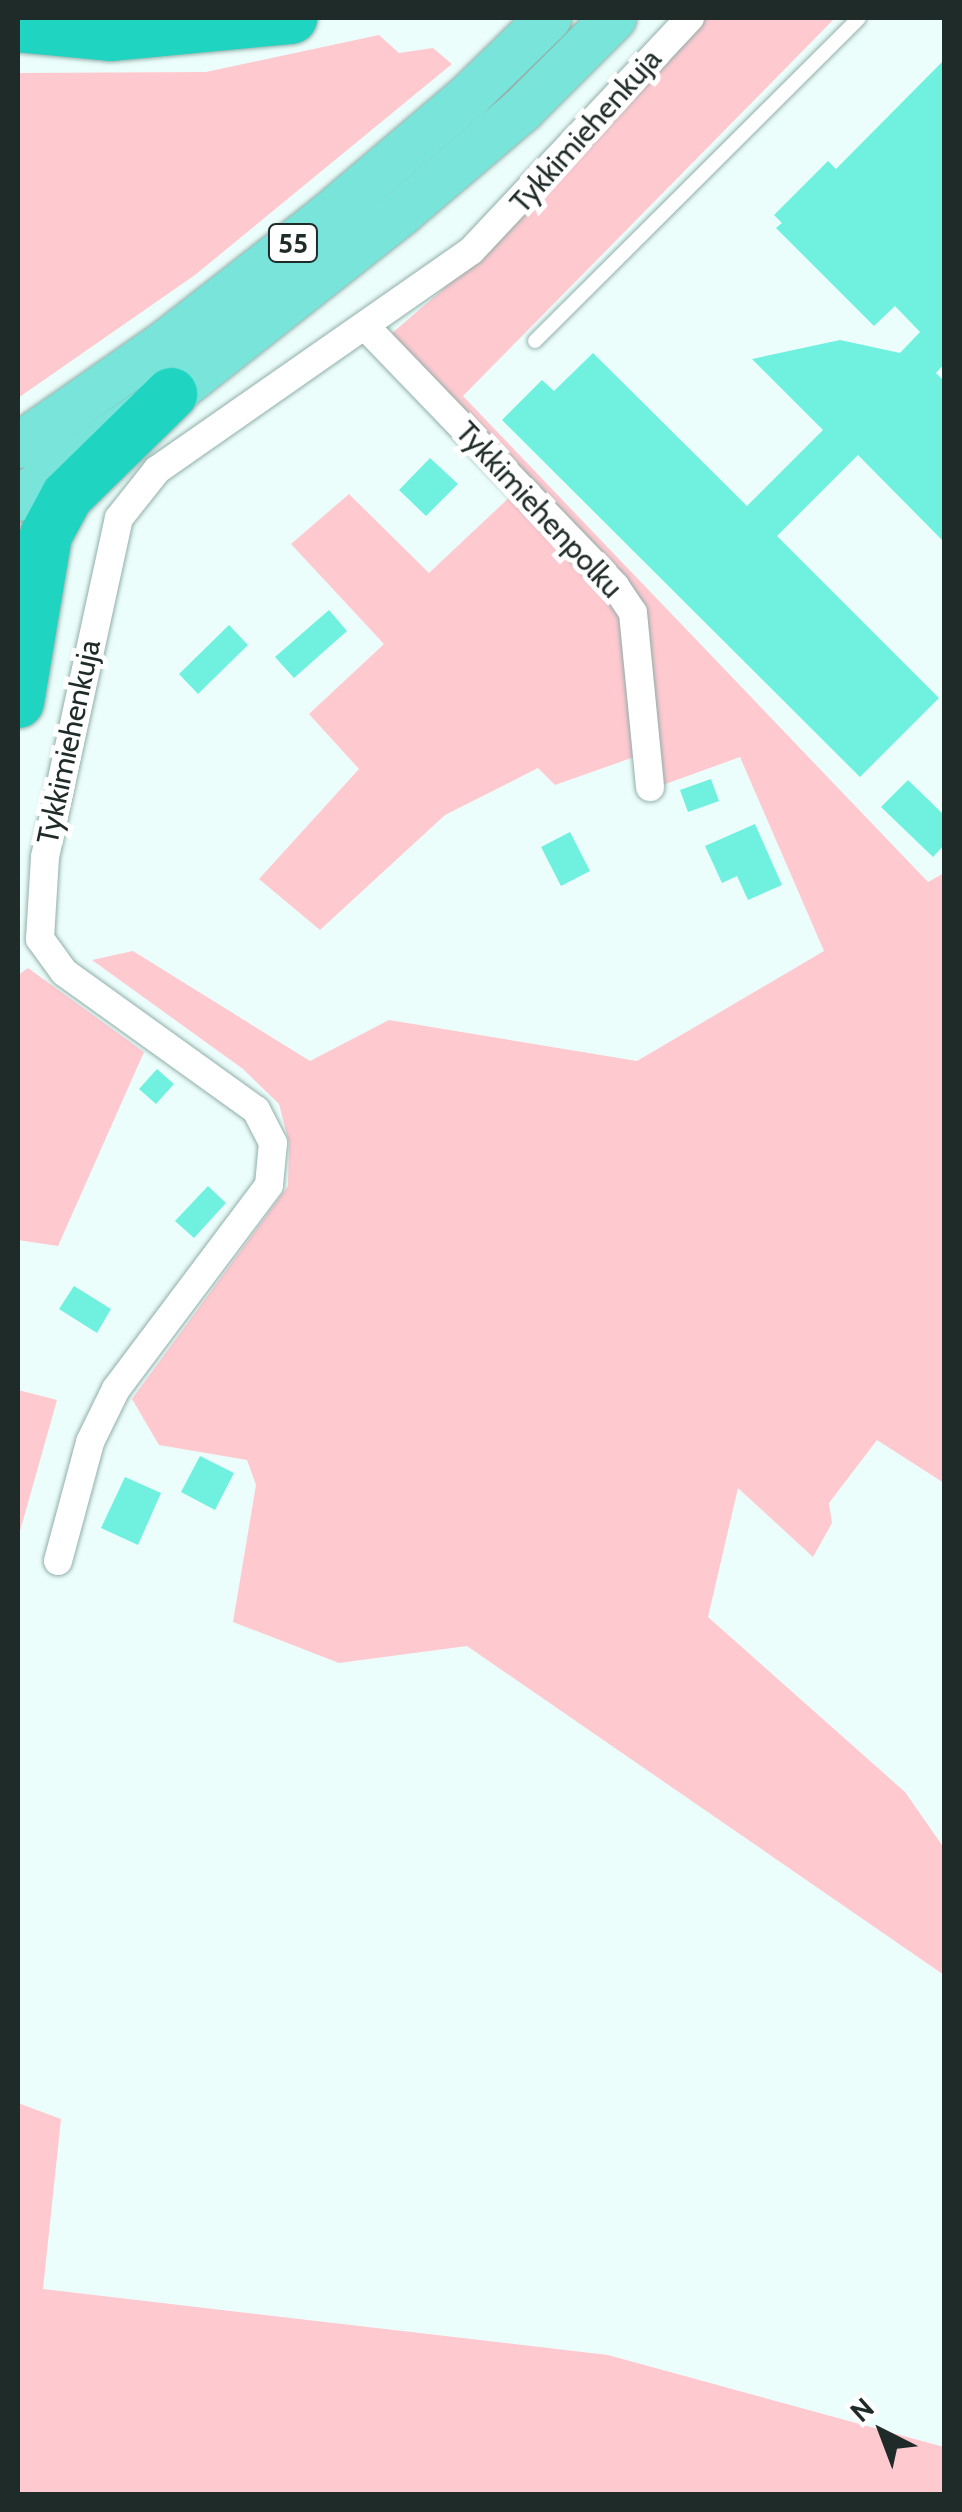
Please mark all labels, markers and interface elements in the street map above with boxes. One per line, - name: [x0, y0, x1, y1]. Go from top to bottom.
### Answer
- street label: Tykkimiehenkuja: [503, 42, 669, 220]
- road number: 55: [266, 220, 320, 266]
- street label: Tykkimiehenpolku: [448, 414, 630, 606]
- street label: Tykkimiehenkuja: [30, 636, 108, 848]
- north arrow: [832, 2382, 932, 2482]
- text: N: [843, 2390, 881, 2429]

